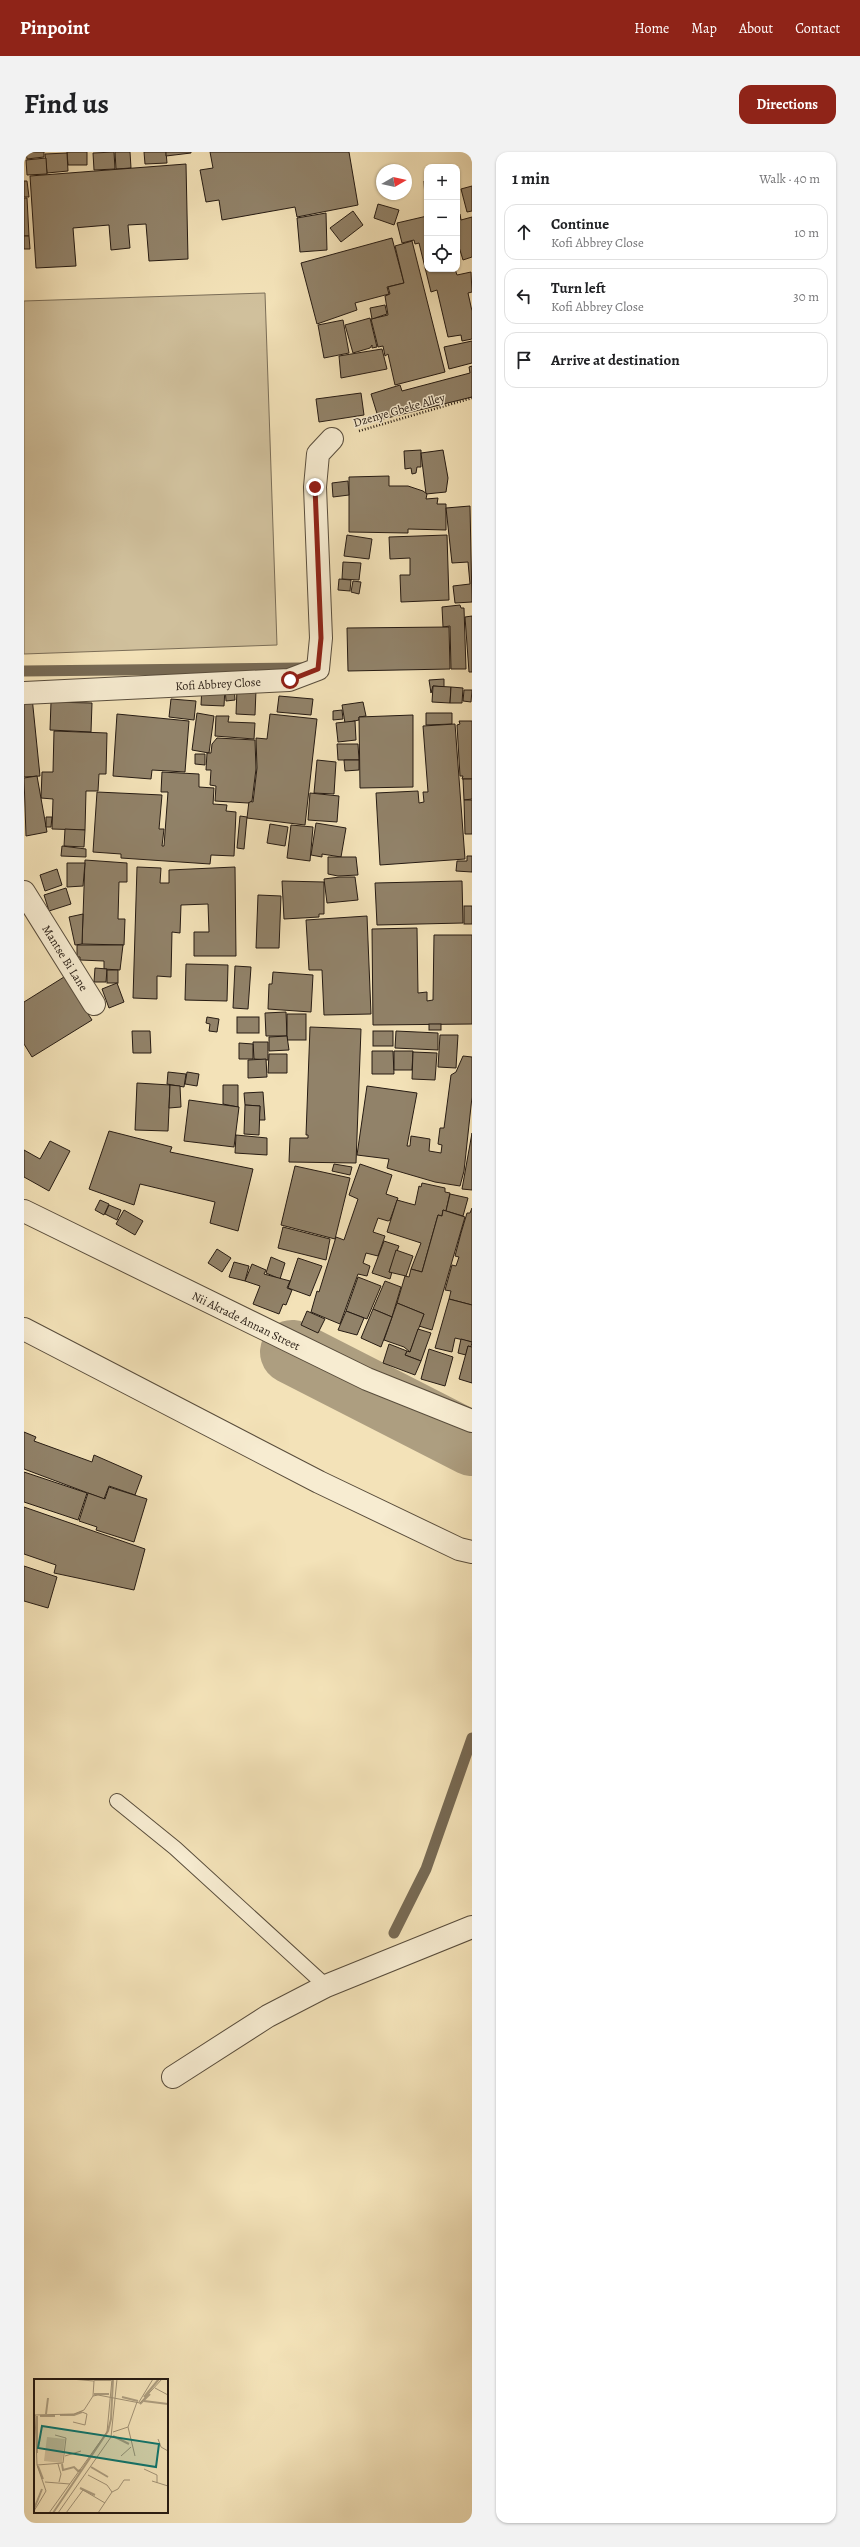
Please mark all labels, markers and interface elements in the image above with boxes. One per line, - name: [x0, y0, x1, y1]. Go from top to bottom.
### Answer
- text: Pinpoint: [20, 15, 90, 41]
- text: Home: [634, 19, 669, 38]
- text: Map: [691, 19, 717, 38]
- text: About: [739, 19, 773, 38]
- text: Contact: [795, 19, 840, 38]
- text: Find us: [24, 85, 109, 123]
- button: Directions: [739, 85, 836, 124]
- north arrow: [376, 164, 412, 200]
- map controls: [424, 164, 460, 272]
- button: +: [424, 164, 460, 200]
- text: 1 min: [512, 167, 550, 190]
- text: Walk · 40 m: [759, 170, 820, 187]
- button: −: [424, 200, 460, 236]
- text: Continue: [551, 214, 609, 234]
- icon: ahead: [513, 221, 535, 243]
- text: 10 m: [794, 224, 819, 241]
- text: Kofi Abbrey Close: [551, 234, 644, 251]
- button: locate: [424, 236, 460, 272]
- text: Turn left: [551, 278, 606, 298]
- icon: left: [513, 285, 535, 307]
- text: 30 m: [793, 288, 819, 305]
- text: Kofi Abbrey Close: [551, 298, 644, 315]
- icon: arrive: [513, 349, 535, 371]
- text: Arrive at destination: [551, 350, 680, 370]
- street label: Dzenye Gbeke Alley: [351, 389, 447, 431]
- route end: [306, 478, 324, 496]
- route start: [281, 671, 299, 689]
- street label: Kofi Abbrey Close: [175, 674, 261, 694]
- street label: Mantse Bi Lane: [38, 922, 92, 994]
- street label: Nii Akrade Annan Street: [189, 1288, 303, 1354]
- inset map: [34, 2379, 168, 2513]

